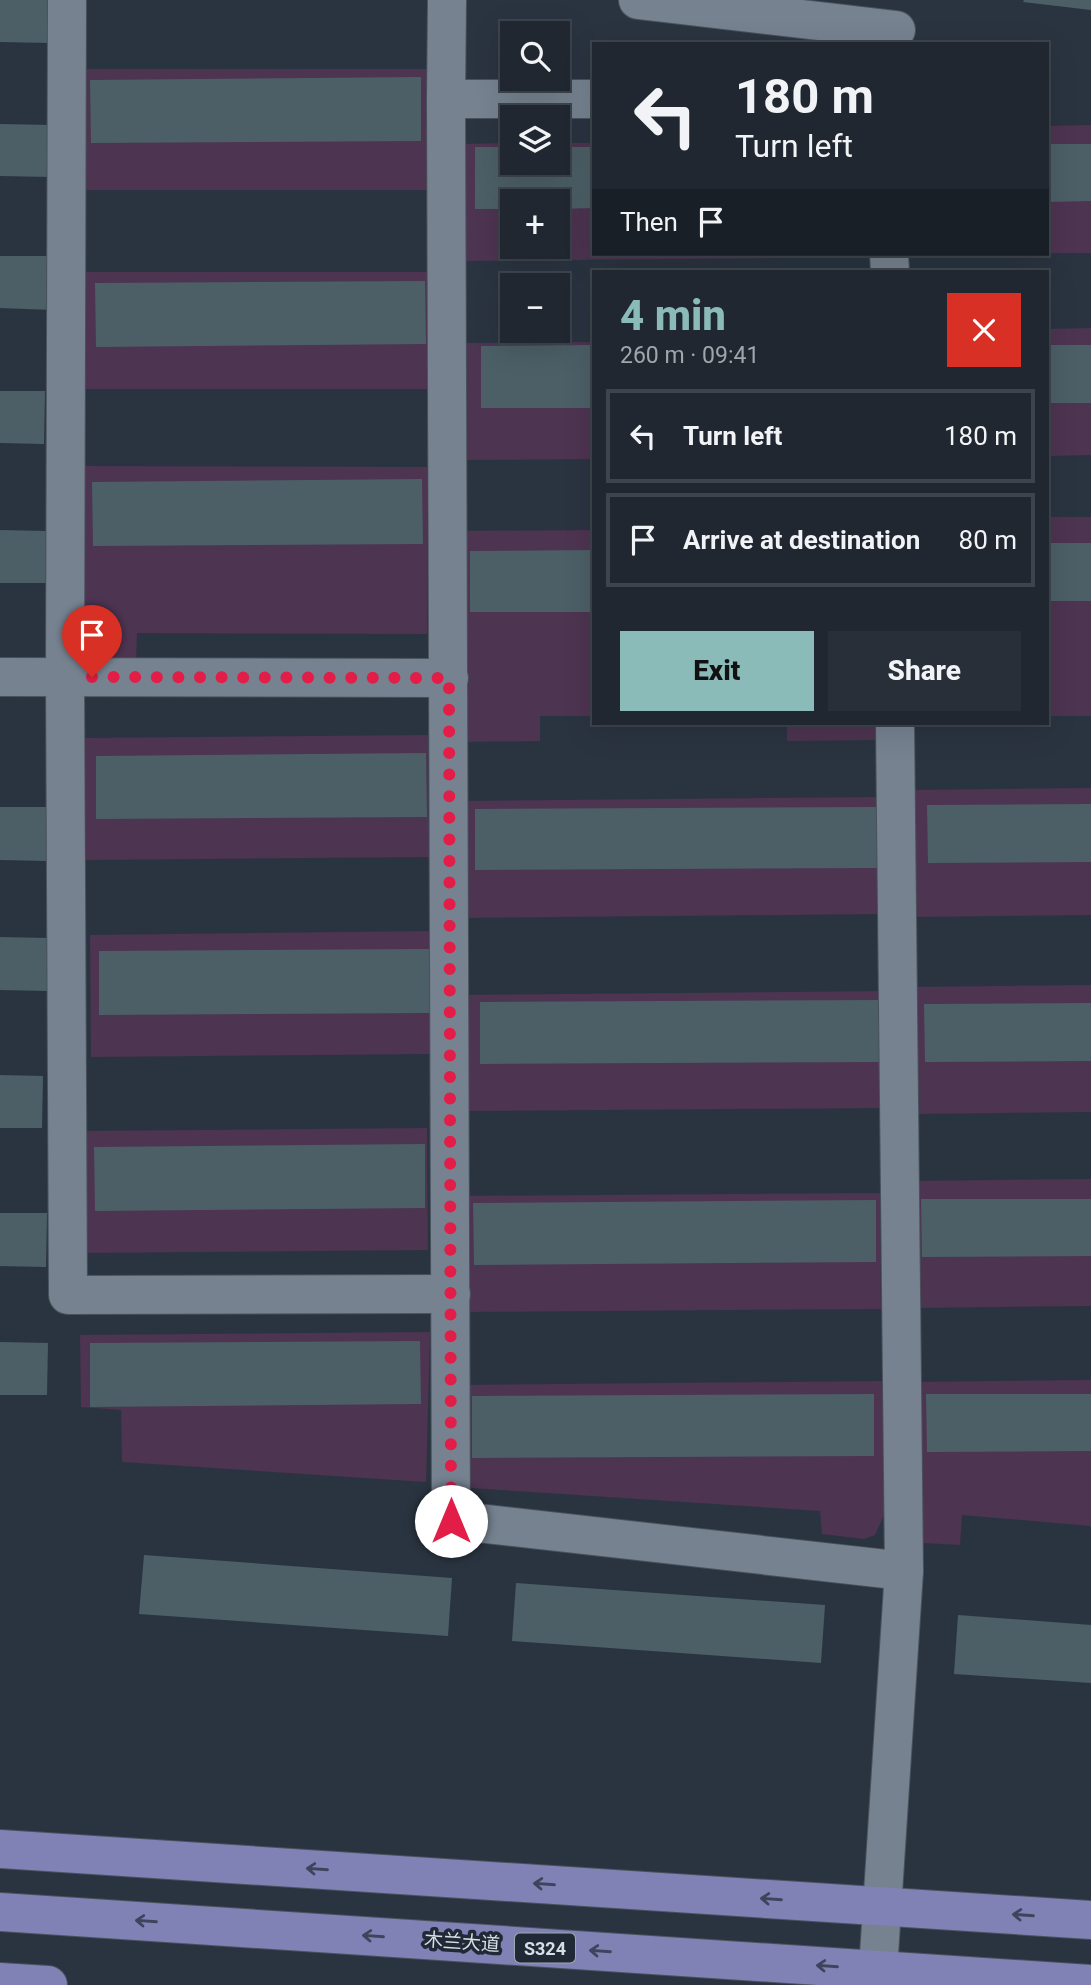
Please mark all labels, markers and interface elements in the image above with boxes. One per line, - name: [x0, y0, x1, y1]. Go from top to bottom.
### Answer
- map controls: [500, 21, 570, 343]
- button: search: [500, 21, 570, 91]
- text: 180 m: [735, 68, 874, 125]
- icon: left: [620, 70, 711, 161]
- button: layers: [500, 105, 570, 175]
- text: Turn left: [735, 127, 853, 165]
- button: +: [500, 189, 570, 259]
- icon: arrive: [692, 203, 730, 241]
- text: Then: [620, 207, 678, 237]
- button: −: [500, 273, 570, 343]
- text: 4 min: [620, 291, 726, 340]
- button: close: [947, 293, 1021, 367]
- text: 260 m · 09:41: [620, 342, 759, 369]
- icon: left: [624, 417, 662, 455]
- text: Turn left: [683, 421, 782, 451]
- text: 180 m: [944, 421, 1017, 451]
- icon: arrive: [624, 521, 662, 559]
- text: Arrive at destination: [683, 525, 920, 555]
- text: 80 m: [959, 525, 1017, 555]
- pin: [62, 605, 122, 677]
- icon: arrive: [73, 616, 111, 654]
- button: Exit: [620, 631, 814, 711]
- button: Share: [828, 631, 1021, 711]
- position arrow: [414, 1484, 488, 1558]
- one-way arrow: [306, 1863, 329, 1876]
- one-way arrow: [534, 1877, 556, 1890]
- one-way arrow: [761, 1892, 783, 1905]
- one-way arrow: [1012, 1909, 1035, 1922]
- one-way arrow: [136, 1914, 158, 1927]
- street label: 木兰大道: [423, 1928, 501, 1956]
- one-way arrow: [362, 1930, 385, 1943]
- road number: S324: [515, 1934, 575, 1962]
- one-way arrow: [589, 1945, 612, 1958]
- one-way arrow: [816, 1960, 839, 1973]

